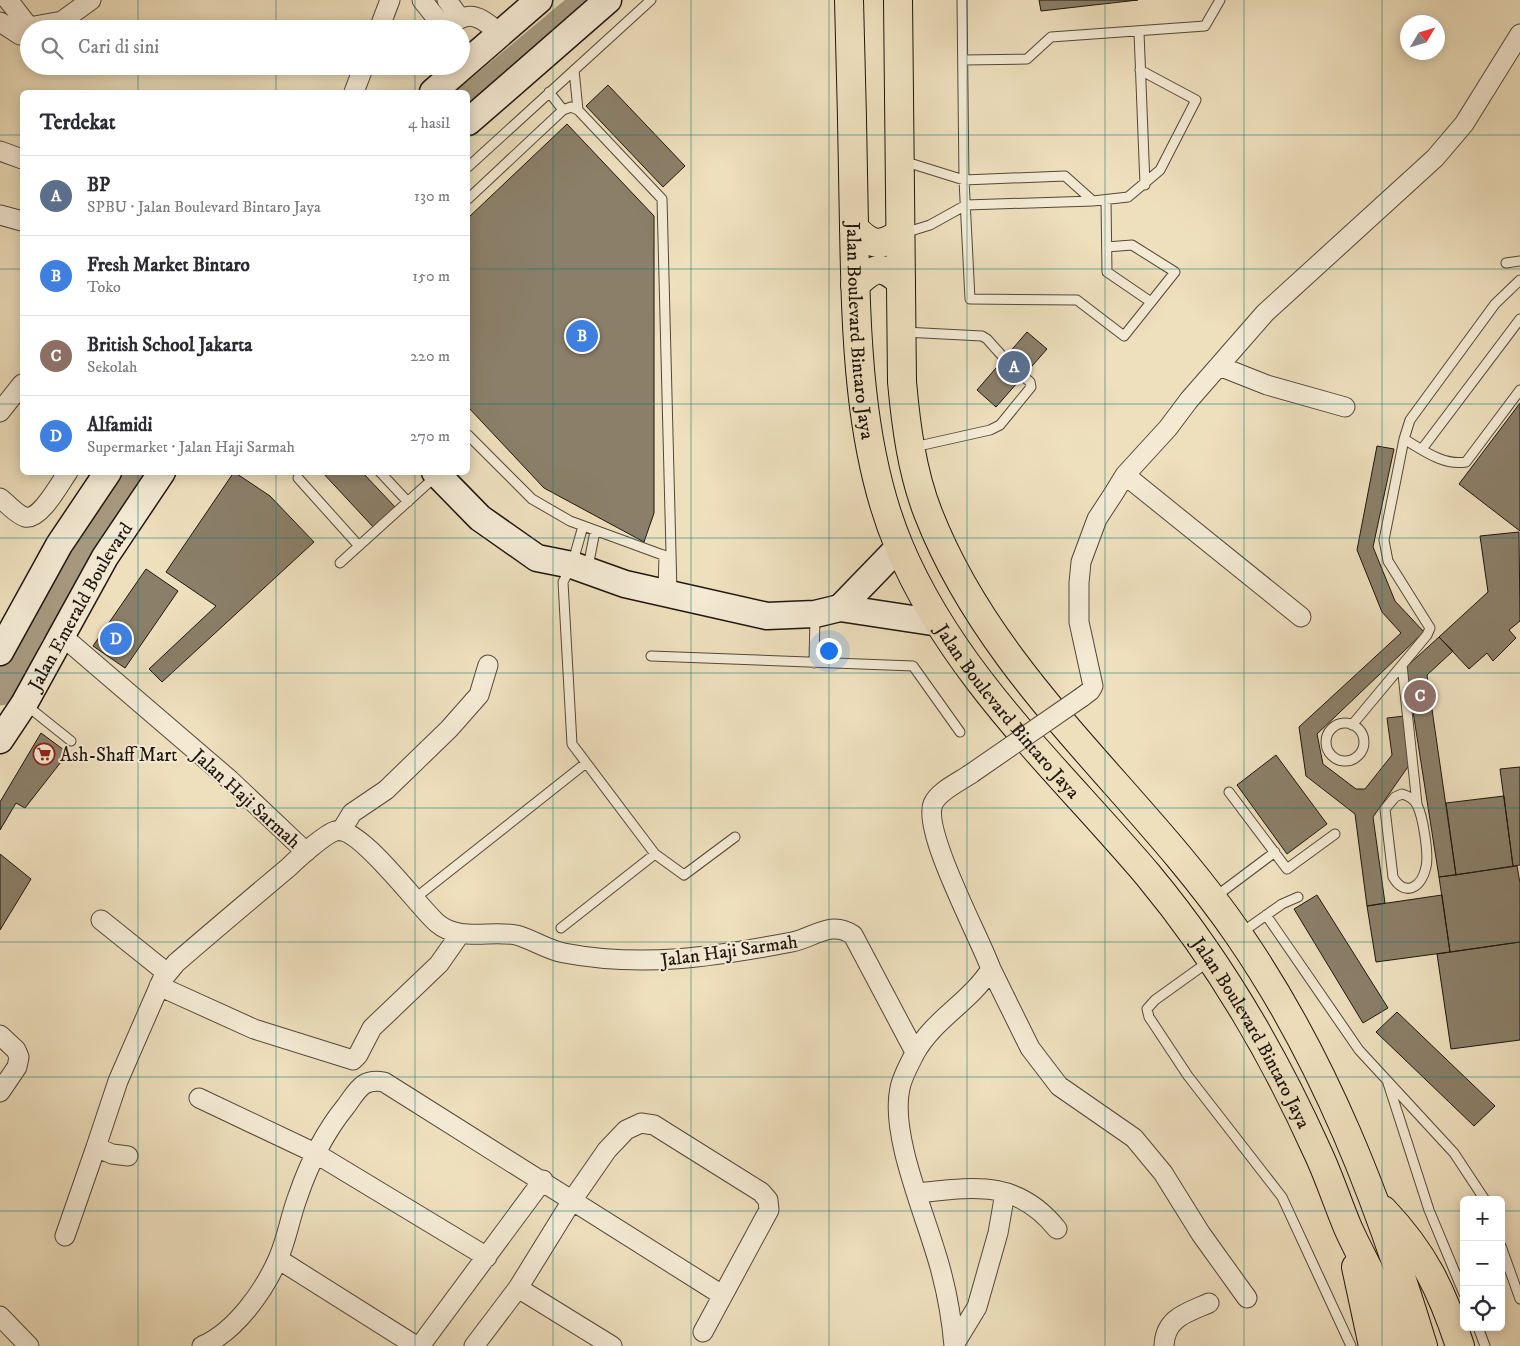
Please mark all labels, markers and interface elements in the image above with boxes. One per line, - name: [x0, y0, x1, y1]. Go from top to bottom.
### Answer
- north arrow: [1400, 15, 1445, 60]
- search box: [20, 20, 470, 75]
- icon: search: [38, 34, 66, 62]
- text: Cari di sini: [78, 36, 159, 59]
- text: Terdekat: [40, 110, 115, 136]
- text: 4 hasil: [408, 113, 450, 133]
- text: BP: [87, 174, 110, 197]
- text: A: [51, 186, 61, 206]
- text: 130 m: [414, 186, 450, 206]
- text: SPBU · Jalan Boulevard Bintaro Jaya: [87, 197, 321, 217]
- street label: Jalan Boulevard Bintaro Jaya: [841, 220, 879, 441]
- text: Fresh Market Bintaro: [87, 254, 250, 277]
- text: B: [51, 266, 61, 286]
- text: 150 m: [412, 266, 450, 286]
- text: Toko: [87, 277, 121, 297]
- pin: B: [566, 317, 598, 355]
- text: British School Jakarta: [87, 334, 252, 357]
- text: C: [51, 346, 61, 366]
- text: 220 m: [410, 346, 450, 366]
- pin: A: [998, 348, 1030, 386]
- text: Sekolah: [87, 357, 138, 377]
- text: Alfamidi: [87, 414, 152, 437]
- text: D: [50, 426, 62, 446]
- text: 270 m: [410, 426, 450, 446]
- text: Supermarket · Jalan Haji Sarmah: [87, 437, 295, 457]
- street label: Jalan Emerald Boulevard: [23, 518, 138, 697]
- street label: Jalan Boulevard Bintaro Jaya: [929, 619, 1084, 804]
- pin: D: [100, 620, 132, 658]
- your location: [816, 638, 842, 664]
- pin: C: [1404, 677, 1436, 715]
- supermarket icon: Ash-Shaff Mart: [32, 742, 56, 766]
- street label: Jalan Haji Sarmah: [186, 743, 305, 854]
- place label: Ash-Shaff Mart: [60, 744, 177, 767]
- street label: Jalan Haji Sarmah: [657, 930, 799, 973]
- street label: Jalan Boulevard Bintaro Jaya: [1185, 931, 1315, 1132]
- map controls: [1460, 1196, 1505, 1331]
- button: +: [1460, 1196, 1505, 1241]
- button: −: [1460, 1241, 1505, 1286]
- button: locate: [1460, 1286, 1505, 1331]

